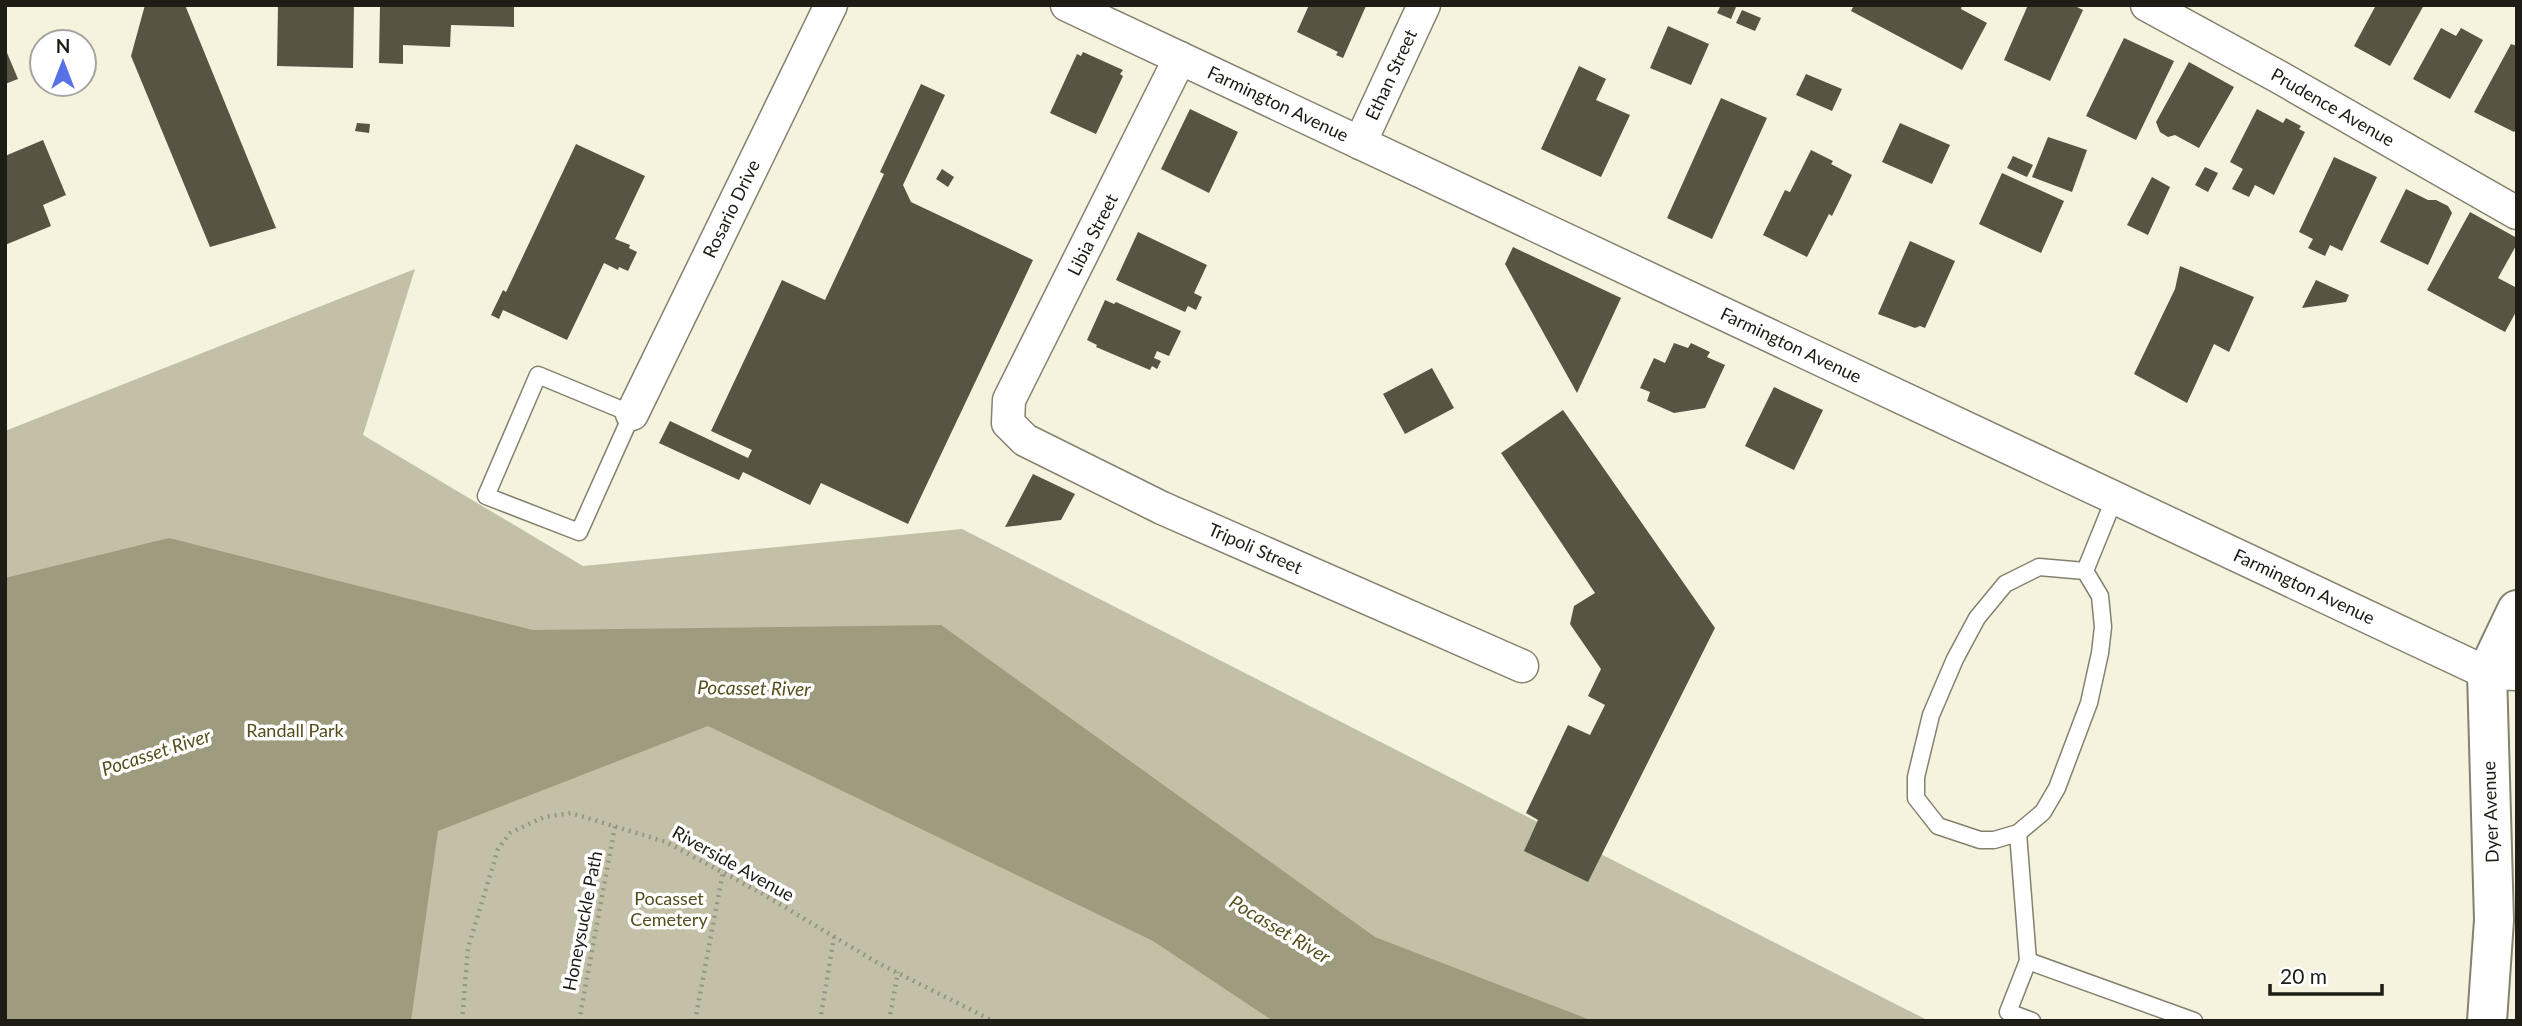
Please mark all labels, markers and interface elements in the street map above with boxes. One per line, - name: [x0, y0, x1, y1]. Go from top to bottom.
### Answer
- street label: Ethan Street: [1360, 25, 1421, 123]
- north arrow: [28, 28, 98, 98]
- text: N: [56, 34, 70, 57]
- street label: Farmington Avenue: [1204, 61, 1352, 146]
- street label: Prudence Avenue: [2268, 63, 2399, 151]
- street label: Rosario Drive: [698, 156, 764, 261]
- street label: Libia Street: [1062, 189, 1122, 279]
- street label: Farmington Avenue: [1717, 302, 1865, 387]
- street label: Tripoli Street: [1205, 518, 1306, 578]
- street label: Farmington Avenue: [2230, 543, 2378, 629]
- water label: Pocasset River: [697, 675, 811, 700]
- park label: Randall Park: [246, 719, 345, 741]
- water label: Pocasset River: [98, 723, 214, 780]
- street label: Dyer Avenue: [2477, 761, 2503, 863]
- street label: Riverside Avenue: [669, 821, 798, 906]
- street label: Honeysuckle Path: [558, 849, 606, 993]
- park label: Pocasset Cemetery: [630, 887, 708, 930]
- water label: Pocasset River: [1226, 889, 1335, 968]
- scale bar: [2270, 953, 2382, 997]
- text: 20 m: [2280, 963, 2327, 988]

